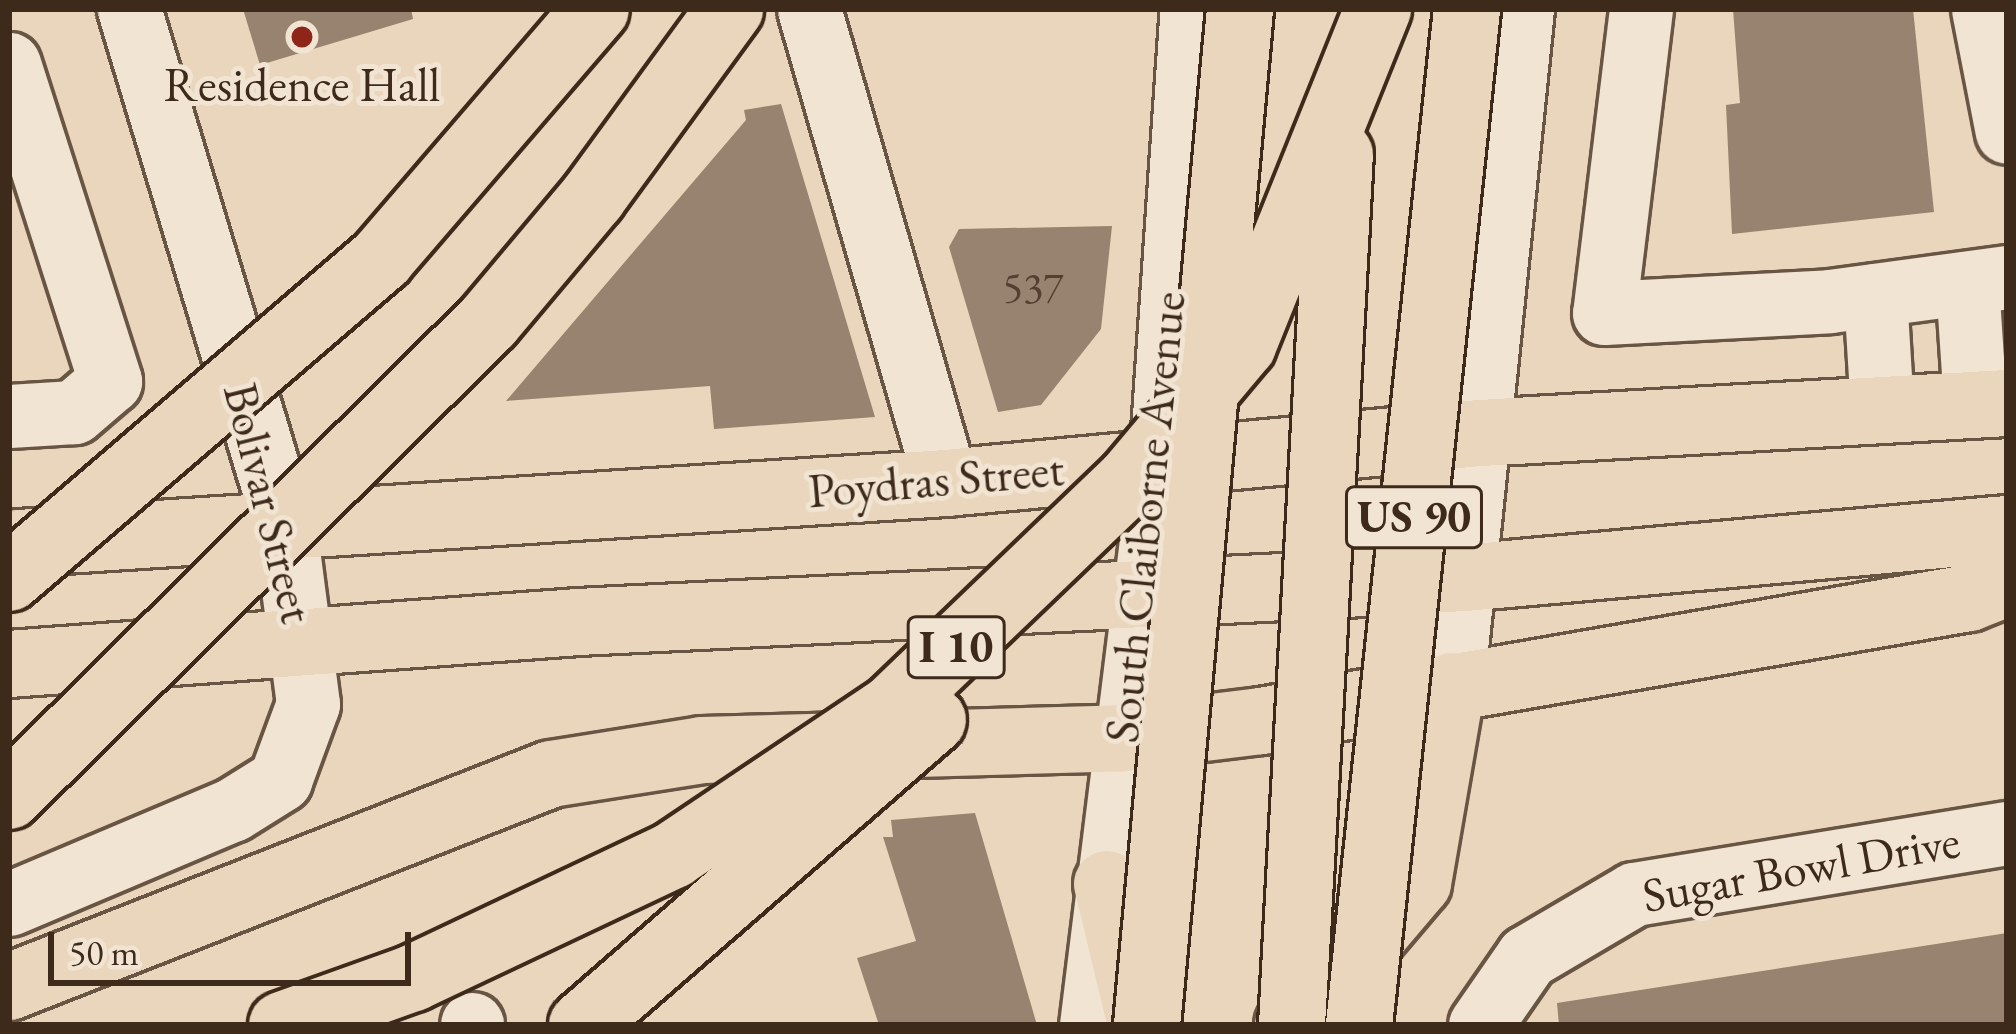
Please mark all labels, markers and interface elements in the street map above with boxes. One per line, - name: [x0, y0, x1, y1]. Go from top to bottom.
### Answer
- marker: Residence Hall: [289, 24, 315, 50]
- place label: Residence Hall: [164, 56, 440, 114]
- house number: 537: [1003, 263, 1063, 313]
- street label: South Claiborne Avenue: [1093, 289, 1197, 745]
- street label: Bolivar Street: [211, 377, 327, 629]
- street label: Poydras Street: [806, 440, 1066, 520]
- road number: US 90: [1342, 478, 1486, 556]
- road number: I 10: [905, 608, 1007, 686]
- street label: Sugar Bowl Drive: [1638, 812, 1964, 924]
- scale bar: [54, 908, 417, 982]
- text: 50 m: [69, 929, 139, 976]

